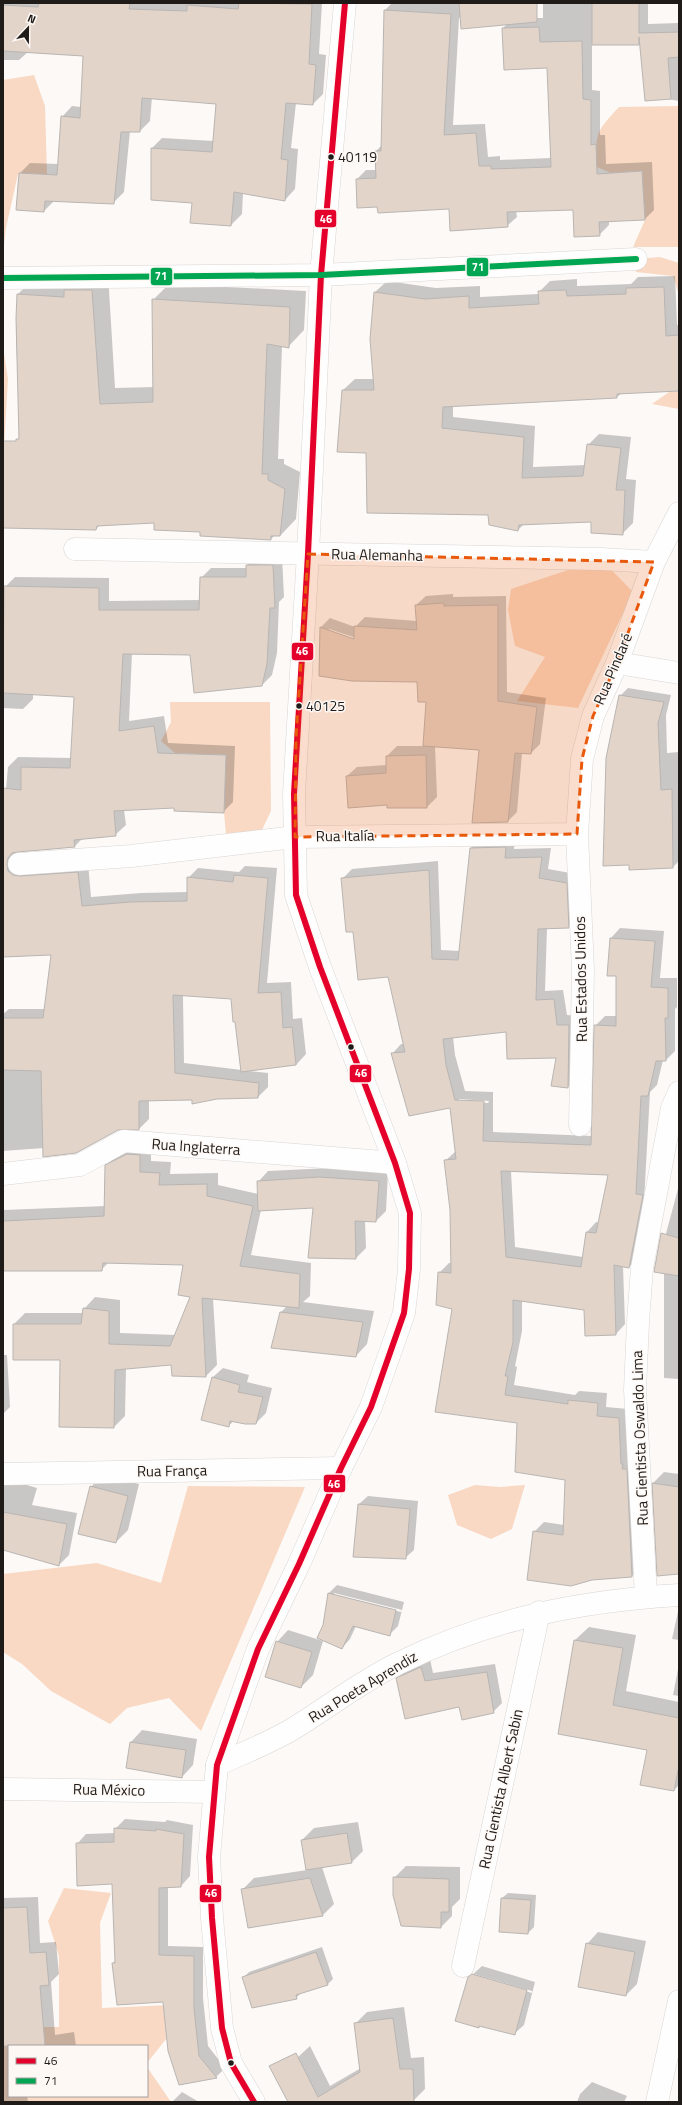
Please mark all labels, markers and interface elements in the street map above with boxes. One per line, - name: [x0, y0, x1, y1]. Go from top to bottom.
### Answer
- north arrow: [8, 8, 48, 48]
- text: N: [25, 10, 38, 28]
- place label: 40119: [338, 146, 377, 167]
- marker: 40119: [326, 152, 336, 162]
- line badge: 46: [314, 209, 337, 228]
- text: 46: [320, 211, 332, 227]
- line badge: 71: [466, 257, 489, 277]
- text: 71: [472, 259, 484, 275]
- line badge: 71: [150, 267, 173, 286]
- text: 71: [155, 268, 167, 284]
- street label: Rua Alemanha: [331, 542, 424, 567]
- street label: Rua Pindaré: [587, 629, 638, 708]
- line badge: 46: [291, 642, 314, 661]
- text: 46: [296, 643, 308, 659]
- place label: 40125: [306, 695, 345, 716]
- marker: 40125: [294, 701, 304, 711]
- street label: Rua Italía: [315, 823, 375, 848]
- street label: Rua Estados Unidos: [568, 916, 593, 1042]
- unlabelled marker: [346, 1042, 356, 1052]
- line badge: 46: [349, 1064, 372, 1083]
- text: 46: [355, 1065, 367, 1081]
- street label: Rua Inglaterra: [151, 1132, 242, 1161]
- street label: Rua Cientista Oswaldo Lima: [625, 1349, 654, 1526]
- street label: Rua França: [137, 1458, 208, 1483]
- line badge: 46: [323, 1474, 346, 1493]
- text: 46: [328, 1476, 340, 1492]
- street label: Rua Poeta Aprendiz: [304, 1645, 422, 1728]
- street label: Rua Cientista Albert Sabin: [472, 1707, 529, 1871]
- street label: Rua México: [73, 1777, 146, 1802]
- line badge: 46: [199, 1884, 222, 1903]
- text: 46: [205, 1885, 217, 1901]
- legend: [8, 2045, 148, 2097]
- text: 46: [44, 2051, 58, 2070]
- unlabelled marker: [226, 2058, 236, 2068]
- text: 71: [44, 2071, 57, 2090]

